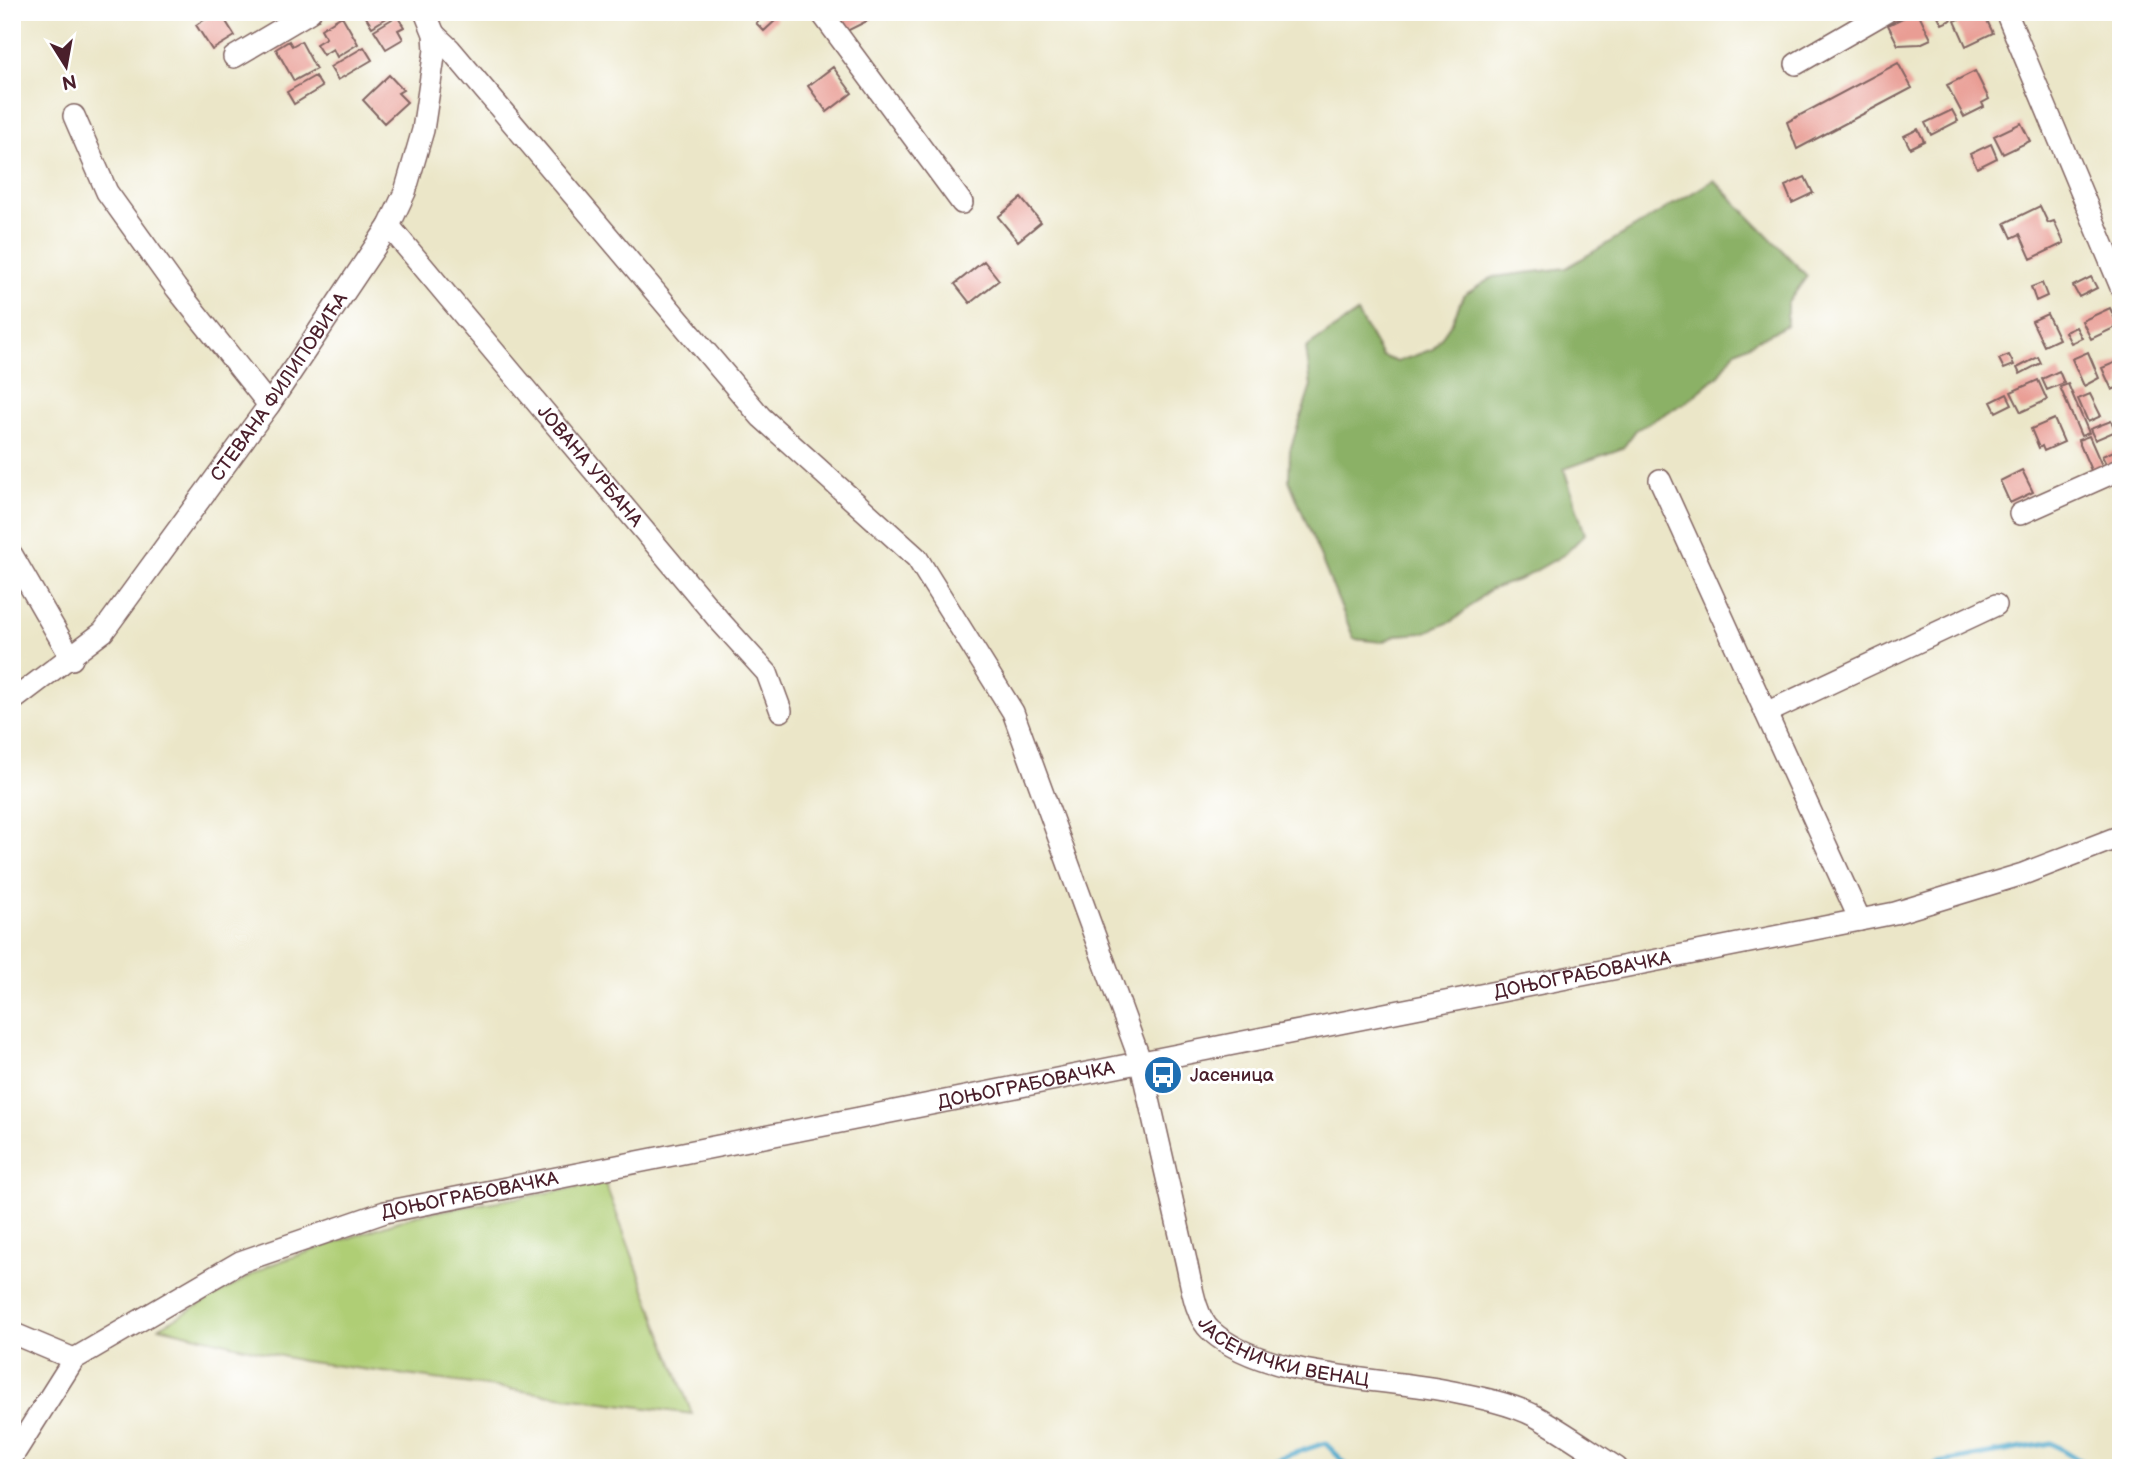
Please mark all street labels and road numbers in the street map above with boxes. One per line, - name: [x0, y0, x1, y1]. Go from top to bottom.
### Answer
- street label: СТЕВАНА ФИЛИПОВИЋА: [206, 288, 353, 486]
- street label: ЈОВАНА УРБАНА: [532, 400, 648, 532]
- street label: ДОЊОГРАБОВАЧКА: [1492, 946, 1673, 1004]
- street label: ДОЊОГРАБОВАЧКА: [936, 1056, 1117, 1114]
- street label: ДОЊОГРАБОВАЧКА: [379, 1166, 561, 1224]
- street label: ЈАСЕНИЧКИ ВЕНАЦ: [1192, 1313, 1371, 1392]

